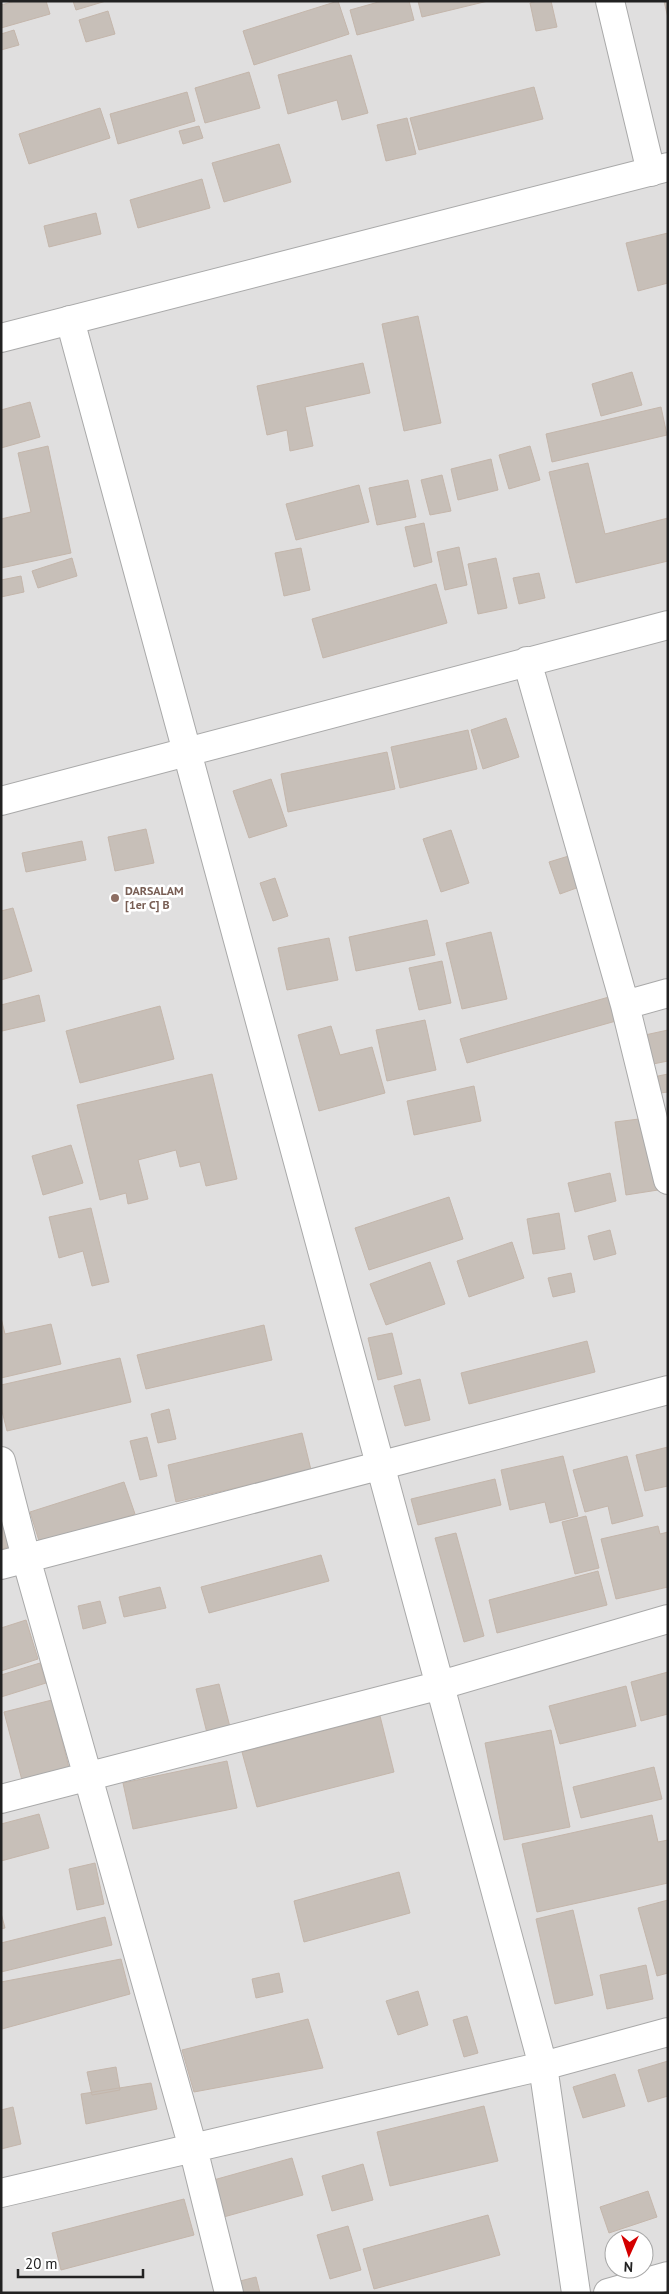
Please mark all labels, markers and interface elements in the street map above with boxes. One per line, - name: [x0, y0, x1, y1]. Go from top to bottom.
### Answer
- place label: DARSALAM [1er C] B: [125, 883, 184, 913]
- marker: DARSALAM [1er C] B: [109, 892, 121, 904]
- north arrow: [604, 2229, 654, 2279]
- scale bar: [18, 2246, 142, 2278]
- text: 20 m: [25, 2254, 58, 2273]
- text: N: [623, 2258, 633, 2276]

